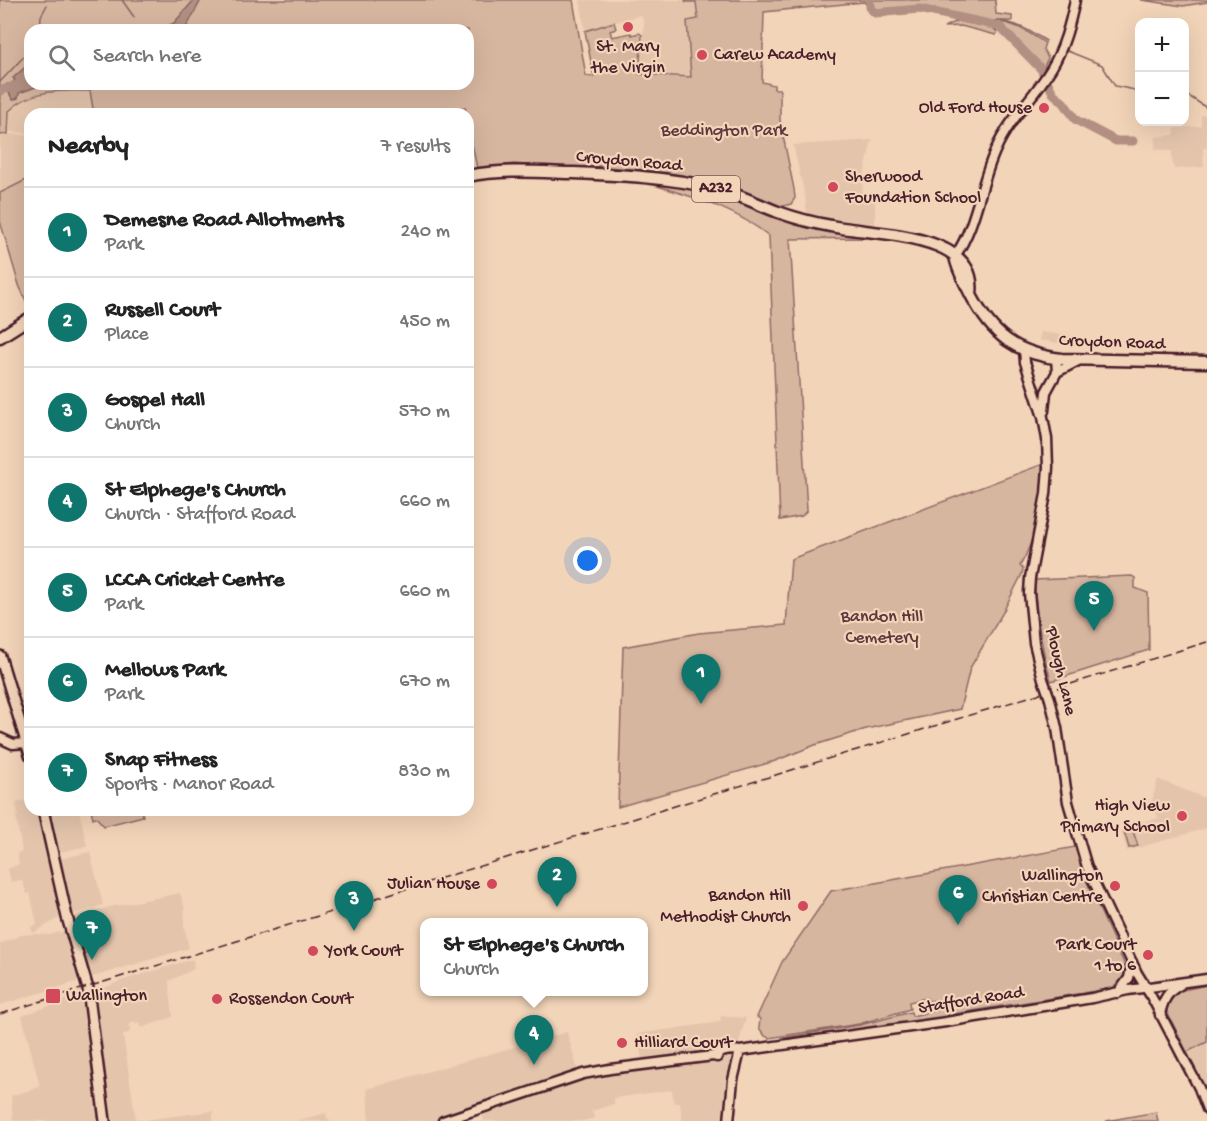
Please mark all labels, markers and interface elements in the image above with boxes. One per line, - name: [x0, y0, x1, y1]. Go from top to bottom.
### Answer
- map controls: [1135, 18, 1189, 126]
- button: +: [1135, 18, 1189, 72]
- marker: St. Mary the Virgin: [621, 20, 635, 34]
- search box: [24, 24, 474, 90]
- place label: St. Mary the Virgin: [590, 37, 665, 79]
- icon: search: [45, 41, 78, 74]
- text: Search here: [93, 44, 201, 70]
- place label: Carew Academy: [714, 45, 836, 66]
- marker: Carew Academy: [695, 48, 709, 62]
- button: −: [1135, 72, 1189, 126]
- place label: Old Ford House: [919, 98, 1033, 119]
- marker: Old Ford House: [1037, 101, 1051, 115]
- park label: Beddington Park: [660, 121, 789, 142]
- text: Nearby: [48, 132, 129, 163]
- text: 7 results: [381, 136, 450, 159]
- street label: Croydon Road: [575, 147, 684, 177]
- place label: Sherwood Foundation School: [844, 167, 981, 209]
- road number: A232: [692, 176, 740, 202]
- marker: Sherwood Foundation School: [826, 180, 840, 194]
- text: Demesne Road Allotments: [105, 208, 344, 234]
- text: 1: [63, 221, 72, 244]
- text: 240 m: [400, 221, 450, 244]
- text: Park: [105, 234, 143, 257]
- text: Russell Court: [105, 298, 220, 324]
- text: 2: [63, 311, 72, 334]
- text: 450 m: [400, 311, 450, 334]
- text: Place: [105, 324, 149, 347]
- street label: Croydon Road: [1058, 331, 1167, 355]
- text: Gospel Hall: [105, 388, 205, 414]
- text: 3: [62, 401, 73, 424]
- text: 570 m: [399, 401, 450, 424]
- text: Church: [105, 414, 161, 437]
- text: St Elphege's Church: [105, 478, 286, 504]
- text: 4: [63, 491, 72, 514]
- text: 660 m: [399, 491, 450, 514]
- text: Church · Stafford Road: [105, 504, 295, 527]
- your location: [573, 546, 602, 575]
- text: LCCA Cricket Centre: [105, 568, 284, 594]
- text: 5: [62, 581, 73, 604]
- text: 660 m: [399, 581, 450, 604]
- pin: 5: [1074, 582, 1114, 631]
- text: Park: [105, 594, 143, 617]
- park label: Bandon Hill Cemetery: [840, 607, 923, 649]
- street label: Plough Lane: [1039, 624, 1081, 718]
- pin: 1: [682, 654, 720, 704]
- text: Mellows Park: [105, 658, 225, 684]
- text: 6: [62, 671, 73, 694]
- text: 670 m: [399, 671, 450, 694]
- text: Park: [105, 684, 143, 707]
- text: Snap Fitness: [105, 748, 217, 774]
- text: 7: [62, 761, 73, 784]
- text: 830 m: [398, 761, 450, 784]
- text: Sports · Manor Road: [105, 774, 273, 797]
- place label: High View Primary School: [1060, 796, 1170, 838]
- marker: High View Primary School: [1175, 809, 1189, 823]
- pin: 2: [538, 858, 576, 907]
- place label: Wallington Christian Centre: [982, 866, 1104, 908]
- place label: Julian House: [387, 874, 481, 895]
- pin: 6: [938, 876, 978, 925]
- marker: Julian House: [485, 877, 499, 891]
- marker: Wallington Christian Centre: [1108, 879, 1122, 893]
- pin: 3: [334, 882, 374, 931]
- place label: Bandon Hill Methodist Church: [660, 886, 791, 928]
- marker: Bandon Hill Methodist Church: [796, 899, 810, 913]
- pin: 7: [72, 910, 112, 960]
- popup: [420, 918, 648, 996]
- text: St Elphege's Church: [444, 933, 624, 959]
- place label: Park Court 1 to 6: [1055, 935, 1138, 977]
- place label: York Court: [323, 941, 404, 962]
- marker: York Court: [306, 944, 320, 958]
- marker: Park Court 1 to 6: [1141, 948, 1155, 962]
- text: Church: [444, 959, 499, 982]
- street label: Stafford Road: [917, 982, 1027, 1020]
- place label: Wallington: [66, 986, 148, 1007]
- marker: Wallington: [44, 987, 62, 1005]
- place label: Rossendon Court: [229, 989, 354, 1010]
- marker: Rossendon Court: [210, 992, 224, 1006]
- pin: 4: [514, 1016, 554, 1065]
- place label: Hilliard Court: [634, 1033, 734, 1054]
- marker: Hilliard Court: [615, 1036, 629, 1050]

